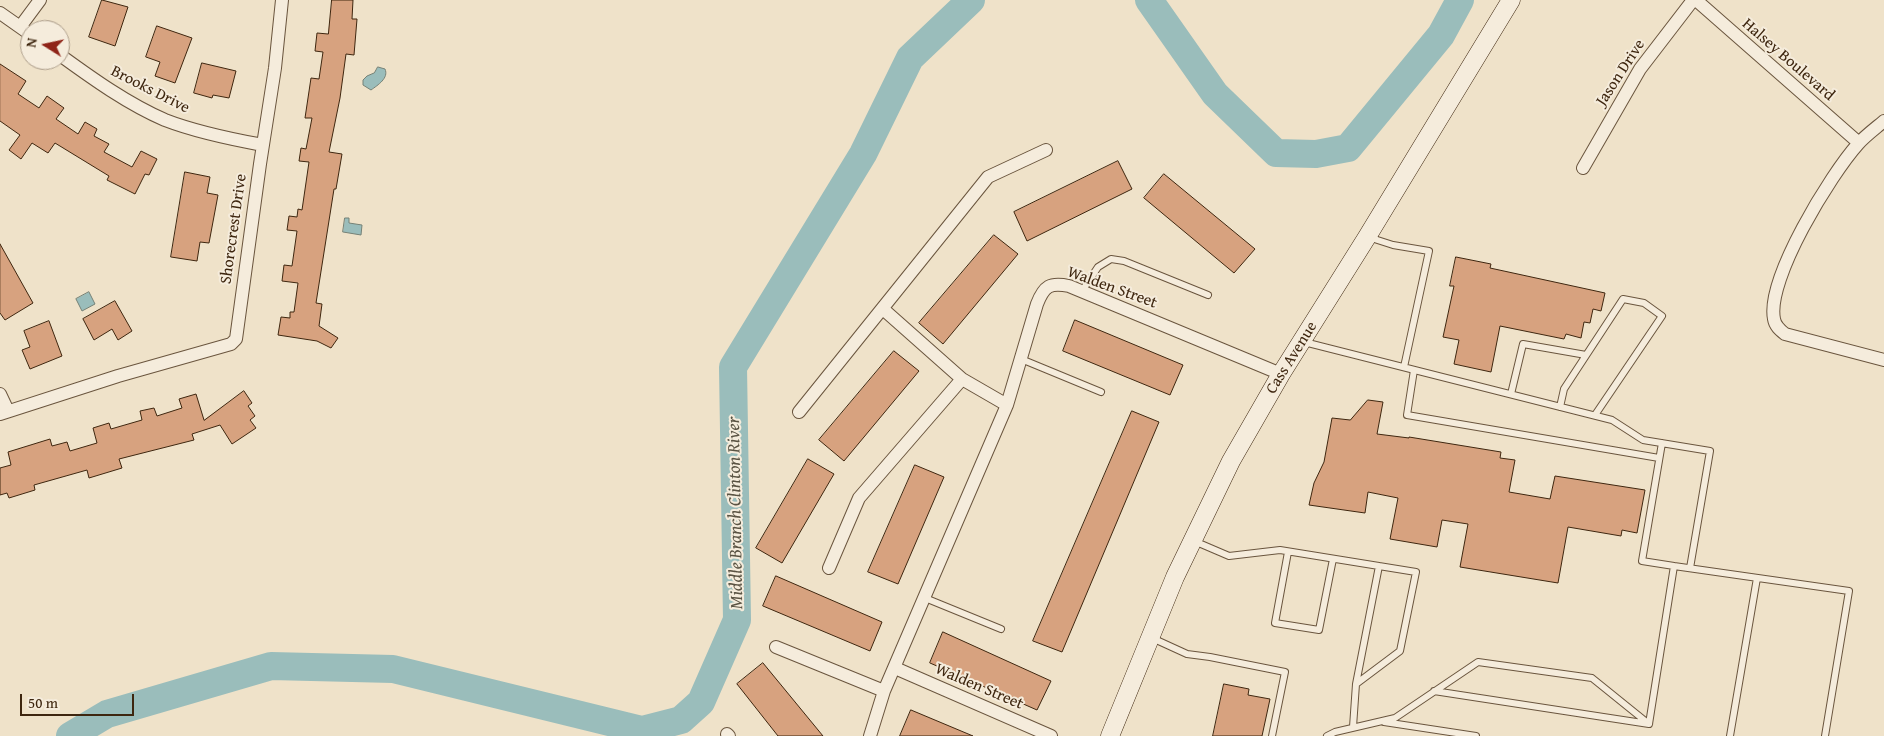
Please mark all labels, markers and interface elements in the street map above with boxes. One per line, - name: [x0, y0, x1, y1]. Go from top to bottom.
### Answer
- street label: Halsey Boulevard: [1738, 15, 1838, 105]
- north arrow: [20, 20, 70, 70]
- text: N: [21, 36, 42, 49]
- street label: Jason Drive: [1592, 36, 1650, 110]
- street label: Brooks Drive: [107, 62, 193, 118]
- street label: Shorecrest Drive: [217, 173, 251, 285]
- street label: Walden Street: [1065, 263, 1159, 313]
- street label: Cass Avenue: [1262, 318, 1322, 398]
- water label: Middle Branch Clinton River: [724, 417, 748, 609]
- street label: Walden Street: [932, 660, 1026, 714]
- scale bar: [22, 684, 136, 716]
- text: 50 m: [28, 692, 58, 713]

